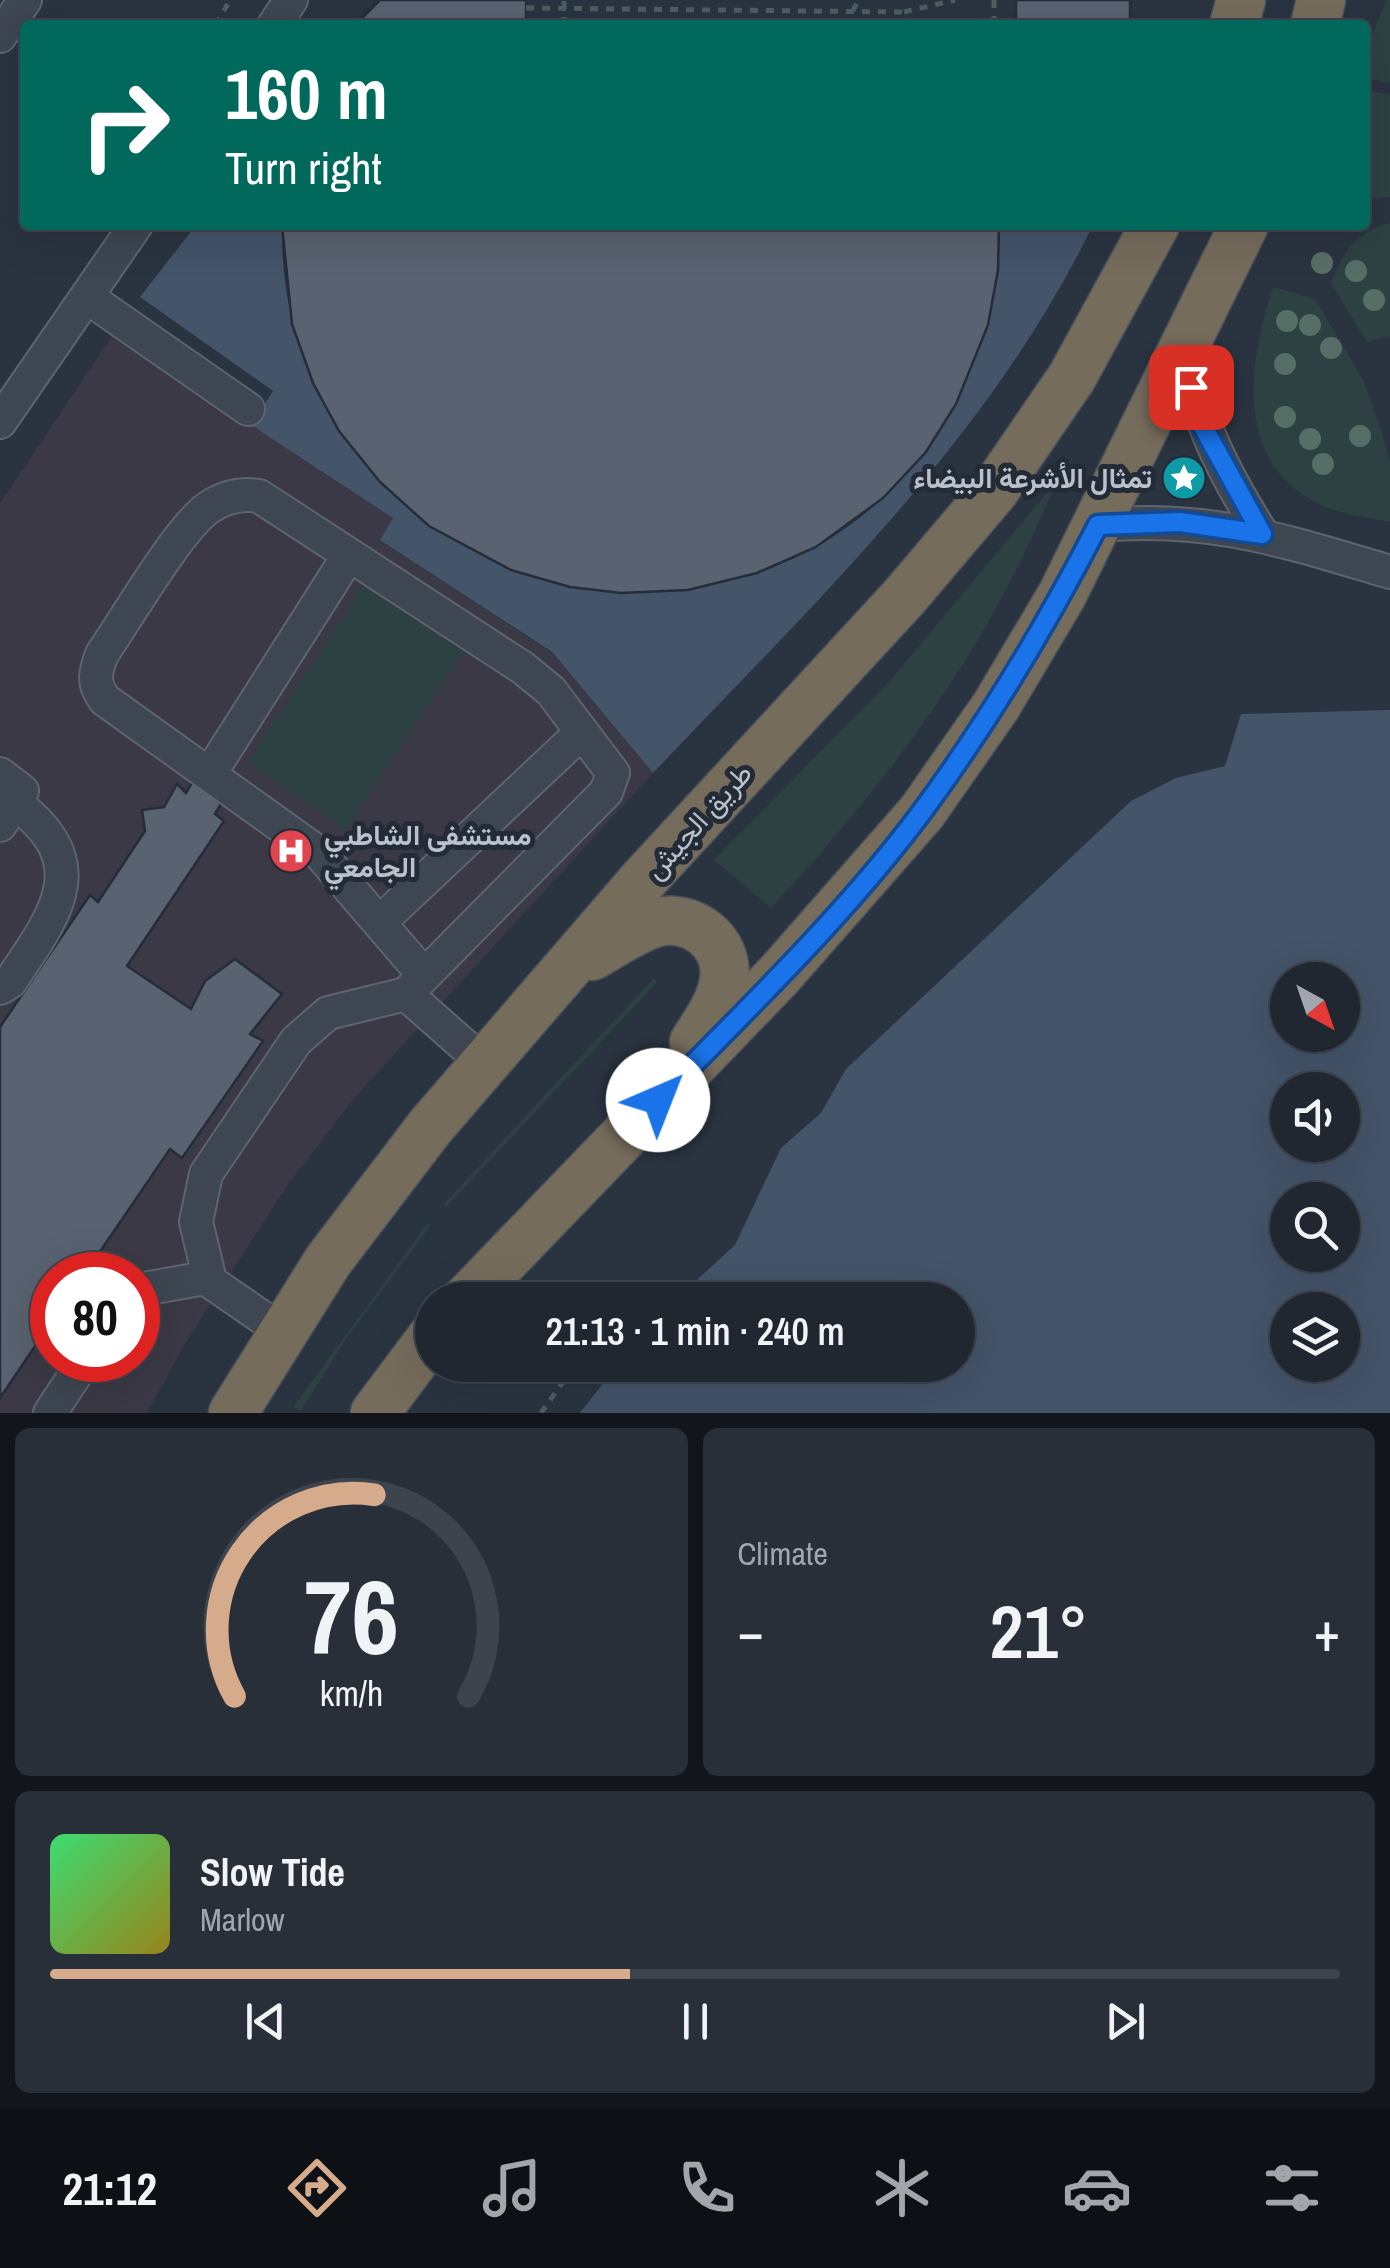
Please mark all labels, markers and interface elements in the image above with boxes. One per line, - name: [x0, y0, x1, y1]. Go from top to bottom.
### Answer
- text: 160 m: [225, 47, 388, 141]
- icon: right: [60, 60, 190, 190]
- text: Turn right: [225, 137, 382, 198]
- pin: [1149, 345, 1234, 430]
- icon: arrive: [1164, 360, 1219, 415]
- place icon: تمثال الأشرعة البيضاء: [1161, 455, 1207, 501]
- place label: تمثال الأشرعة البيضاء: [913, 459, 1152, 497]
- street label: طريق الجيش: [636, 755, 760, 887]
- place label: مستشفى الشاطبي الجامعي: [324, 816, 532, 891]
- hospital icon: مستشفى الشاطبي الجامعي: [268, 828, 314, 874]
- north arrow: [1270, 962, 1360, 1052]
- map controls: [1270, 962, 1360, 1382]
- position arrow: [606, 1048, 710, 1152]
- button: sound: [1270, 1072, 1360, 1162]
- button: search: [1270, 1182, 1360, 1272]
- speed limit sign: 80: [30, 1252, 160, 1382]
- button: layers: [1270, 1292, 1360, 1382]
- text: 21:13 · 1 min · 240 m: [545, 1306, 845, 1357]
- text: Climate: [738, 1532, 828, 1575]
- text: 76: [304, 1546, 399, 1686]
- text: 21°: [990, 1580, 1088, 1681]
- text: −: [738, 1594, 764, 1668]
- text: +: [1314, 1594, 1340, 1668]
- text: km/h: [319, 1669, 383, 1717]
- text: Slow Tide: [200, 1847, 345, 1898]
- text: Marlow: [200, 1898, 285, 1941]
- icon: previous: [238, 1994, 293, 2049]
- icon: pause: [668, 1994, 723, 2049]
- icon: next: [1098, 1994, 1153, 2049]
- icon: directions: [282, 2153, 352, 2223]
- icon: music: [477, 2153, 547, 2223]
- icon: phone: [672, 2153, 742, 2223]
- icon: climate: [867, 2153, 937, 2223]
- icon: car: [1062, 2153, 1132, 2223]
- icon: filters: [1257, 2153, 1327, 2223]
- text: 21:12: [63, 2158, 157, 2219]

